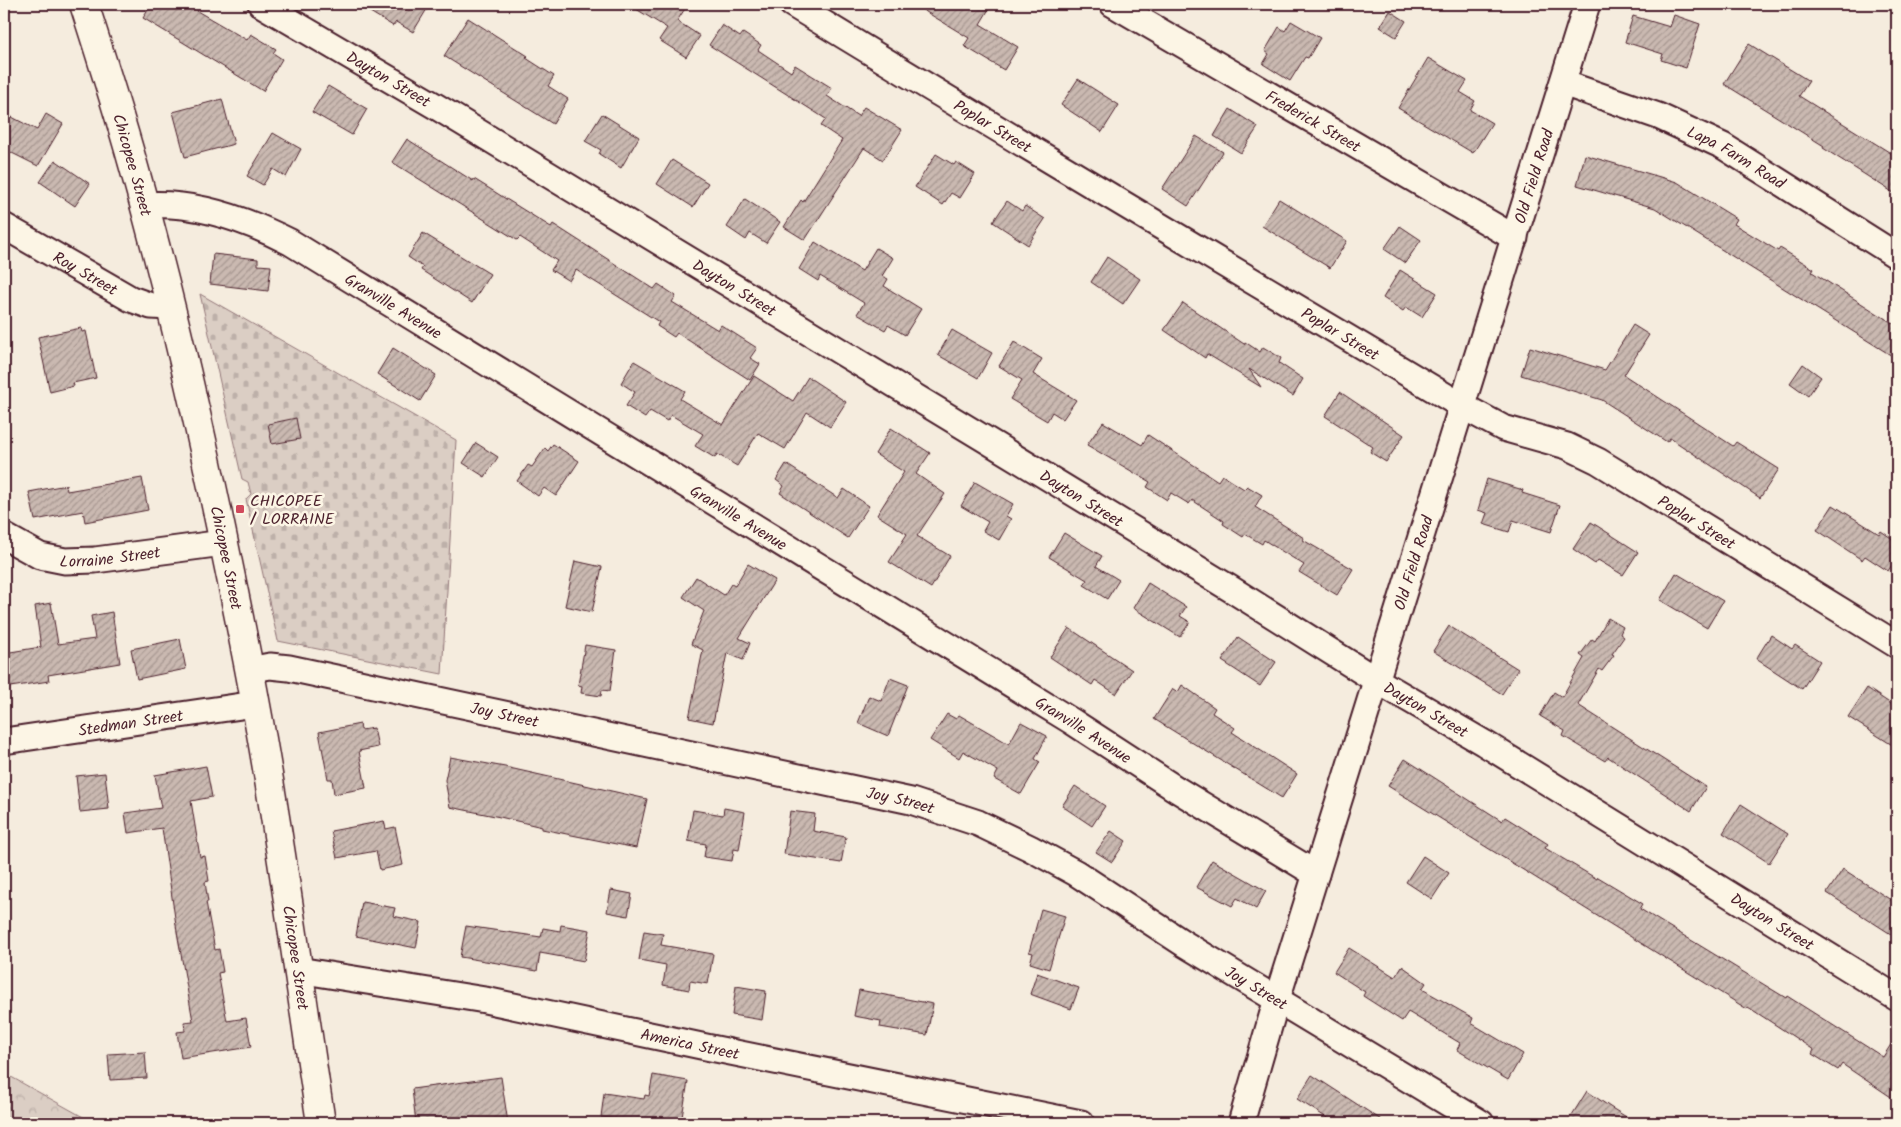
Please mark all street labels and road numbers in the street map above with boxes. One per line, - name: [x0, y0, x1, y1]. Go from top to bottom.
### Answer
- street label: Dayton Street: [341, 45, 436, 115]
- street label: Frederick Street: [1260, 84, 1366, 160]
- street label: Poplar Street: [948, 94, 1037, 161]
- street label: Chicopee Street: [105, 111, 158, 220]
- street label: Lapa Farm Road: [1682, 120, 1791, 197]
- street label: Old Field Road: [1508, 125, 1562, 227]
- street label: Roy Street: [48, 246, 123, 303]
- street label: Dayton Street: [687, 254, 781, 324]
- street label: Granville Avenue: [339, 267, 446, 346]
- street label: Poplar Street: [1296, 302, 1384, 368]
- street label: Dayton Street: [1034, 464, 1128, 535]
- street label: Granville Avenue: [685, 479, 792, 558]
- street label: Poplar Street: [1652, 490, 1741, 557]
- street label: Chicopee Street: [202, 504, 248, 613]
- street label: Old Field Road: [1388, 512, 1441, 614]
- street label: Lorraine Street: [57, 540, 163, 575]
- street label: Dayton Street: [1378, 676, 1473, 746]
- street label: Granville Avenue: [1030, 691, 1136, 771]
- street label: Joy Street: [468, 696, 542, 735]
- street label: Stedman Street: [77, 704, 186, 744]
- street label: Joy Street: [864, 781, 938, 822]
- street label: Dayton Street: [1725, 887, 1819, 958]
- street label: Chicopee Street: [275, 904, 315, 1013]
- street label: Joy Street: [1220, 960, 1293, 1018]
- street label: America Street: [638, 1022, 742, 1068]

